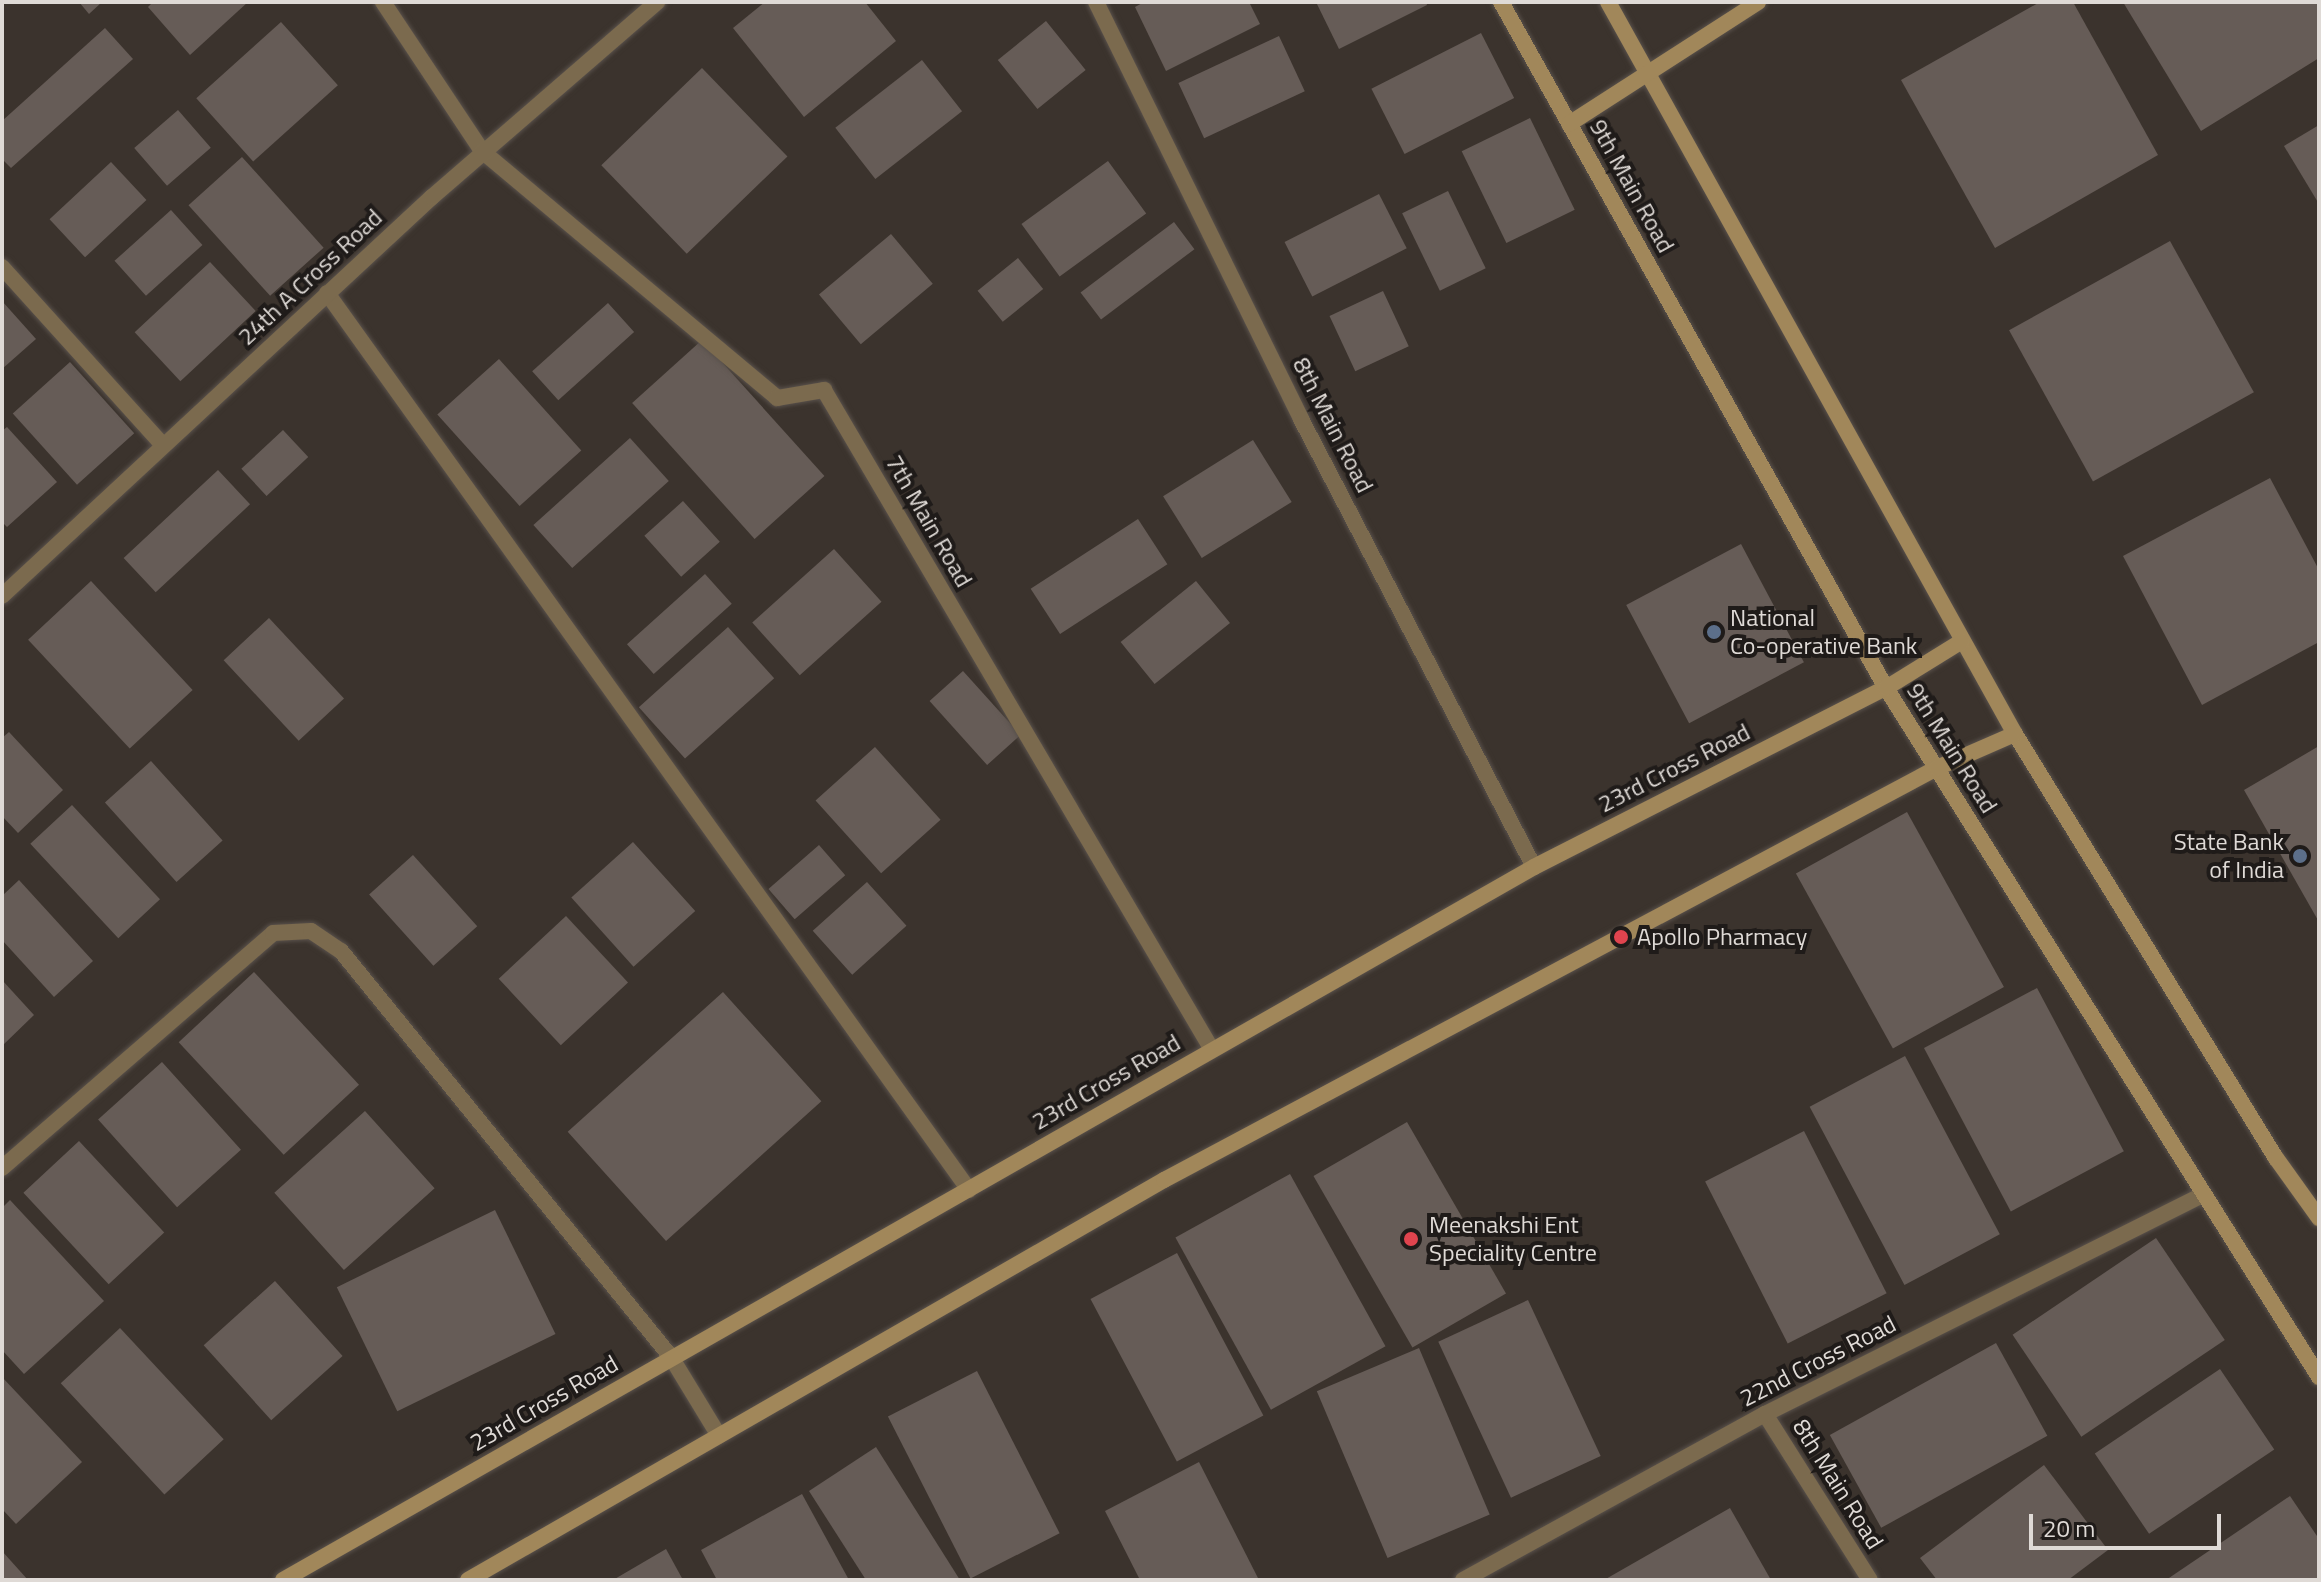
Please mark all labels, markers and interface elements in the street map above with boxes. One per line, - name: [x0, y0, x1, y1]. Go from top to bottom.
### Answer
- street label: 9th Main Road: [1584, 114, 1680, 258]
- street label: 24th A Cross Road: [232, 203, 388, 351]
- street label: 8th Main Road: [1287, 353, 1379, 497]
- street label: 7th Main Road: [880, 450, 978, 592]
- place label: National Co-operative Bank: [1730, 604, 1917, 660]
- marker: National Co-operative Bank: [1705, 623, 1723, 641]
- street label: 9th Main Road: [1901, 678, 2003, 818]
- street label: 23rd Cross Road: [1593, 717, 1755, 819]
- place label: State Bank of India: [2174, 828, 2284, 884]
- marker: State Bank of India: [2291, 847, 2309, 865]
- place label: Apollo Pharmacy: [1637, 923, 1807, 951]
- marker: Apollo Pharmacy: [1612, 928, 1630, 946]
- street label: 23rd Cross Road: [1027, 1028, 1185, 1136]
- place label: Meenakshi Ent Speciality Centre: [1429, 1211, 1597, 1267]
- marker: Meenakshi Ent Speciality Centre: [1400, 1228, 1422, 1250]
- street label: 22nd Cross Road: [1735, 1309, 1901, 1413]
- street label: 23rd Cross Road: [465, 1349, 623, 1457]
- street label: 8th Main Road: [1787, 1414, 1889, 1554]
- scale bar: [2033, 1498, 2225, 1548]
- text: 20 m: [2043, 1510, 2095, 1546]

